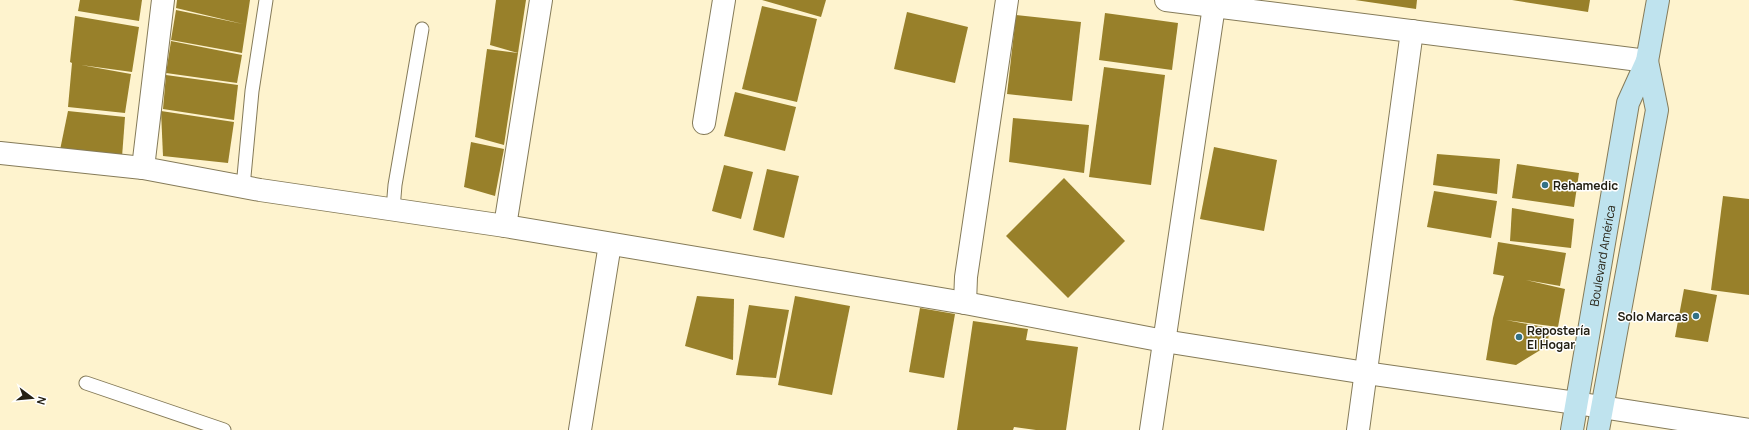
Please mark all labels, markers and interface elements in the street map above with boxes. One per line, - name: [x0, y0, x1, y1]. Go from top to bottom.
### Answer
- place label: Rehamedic: [1553, 177, 1618, 194]
- marker: Rehamedic: [1540, 180, 1550, 190]
- street label: Boulevard América: [1585, 204, 1619, 308]
- place label: Solo Marcas: [1617, 308, 1688, 325]
- marker: Solo Marcas: [1691, 311, 1701, 321]
- place label: Repostería El Hogar: [1527, 322, 1590, 353]
- marker: Repostería El Hogar: [1514, 332, 1524, 342]
- north arrow: [12, 378, 52, 418]
- text: N: [34, 395, 50, 407]

